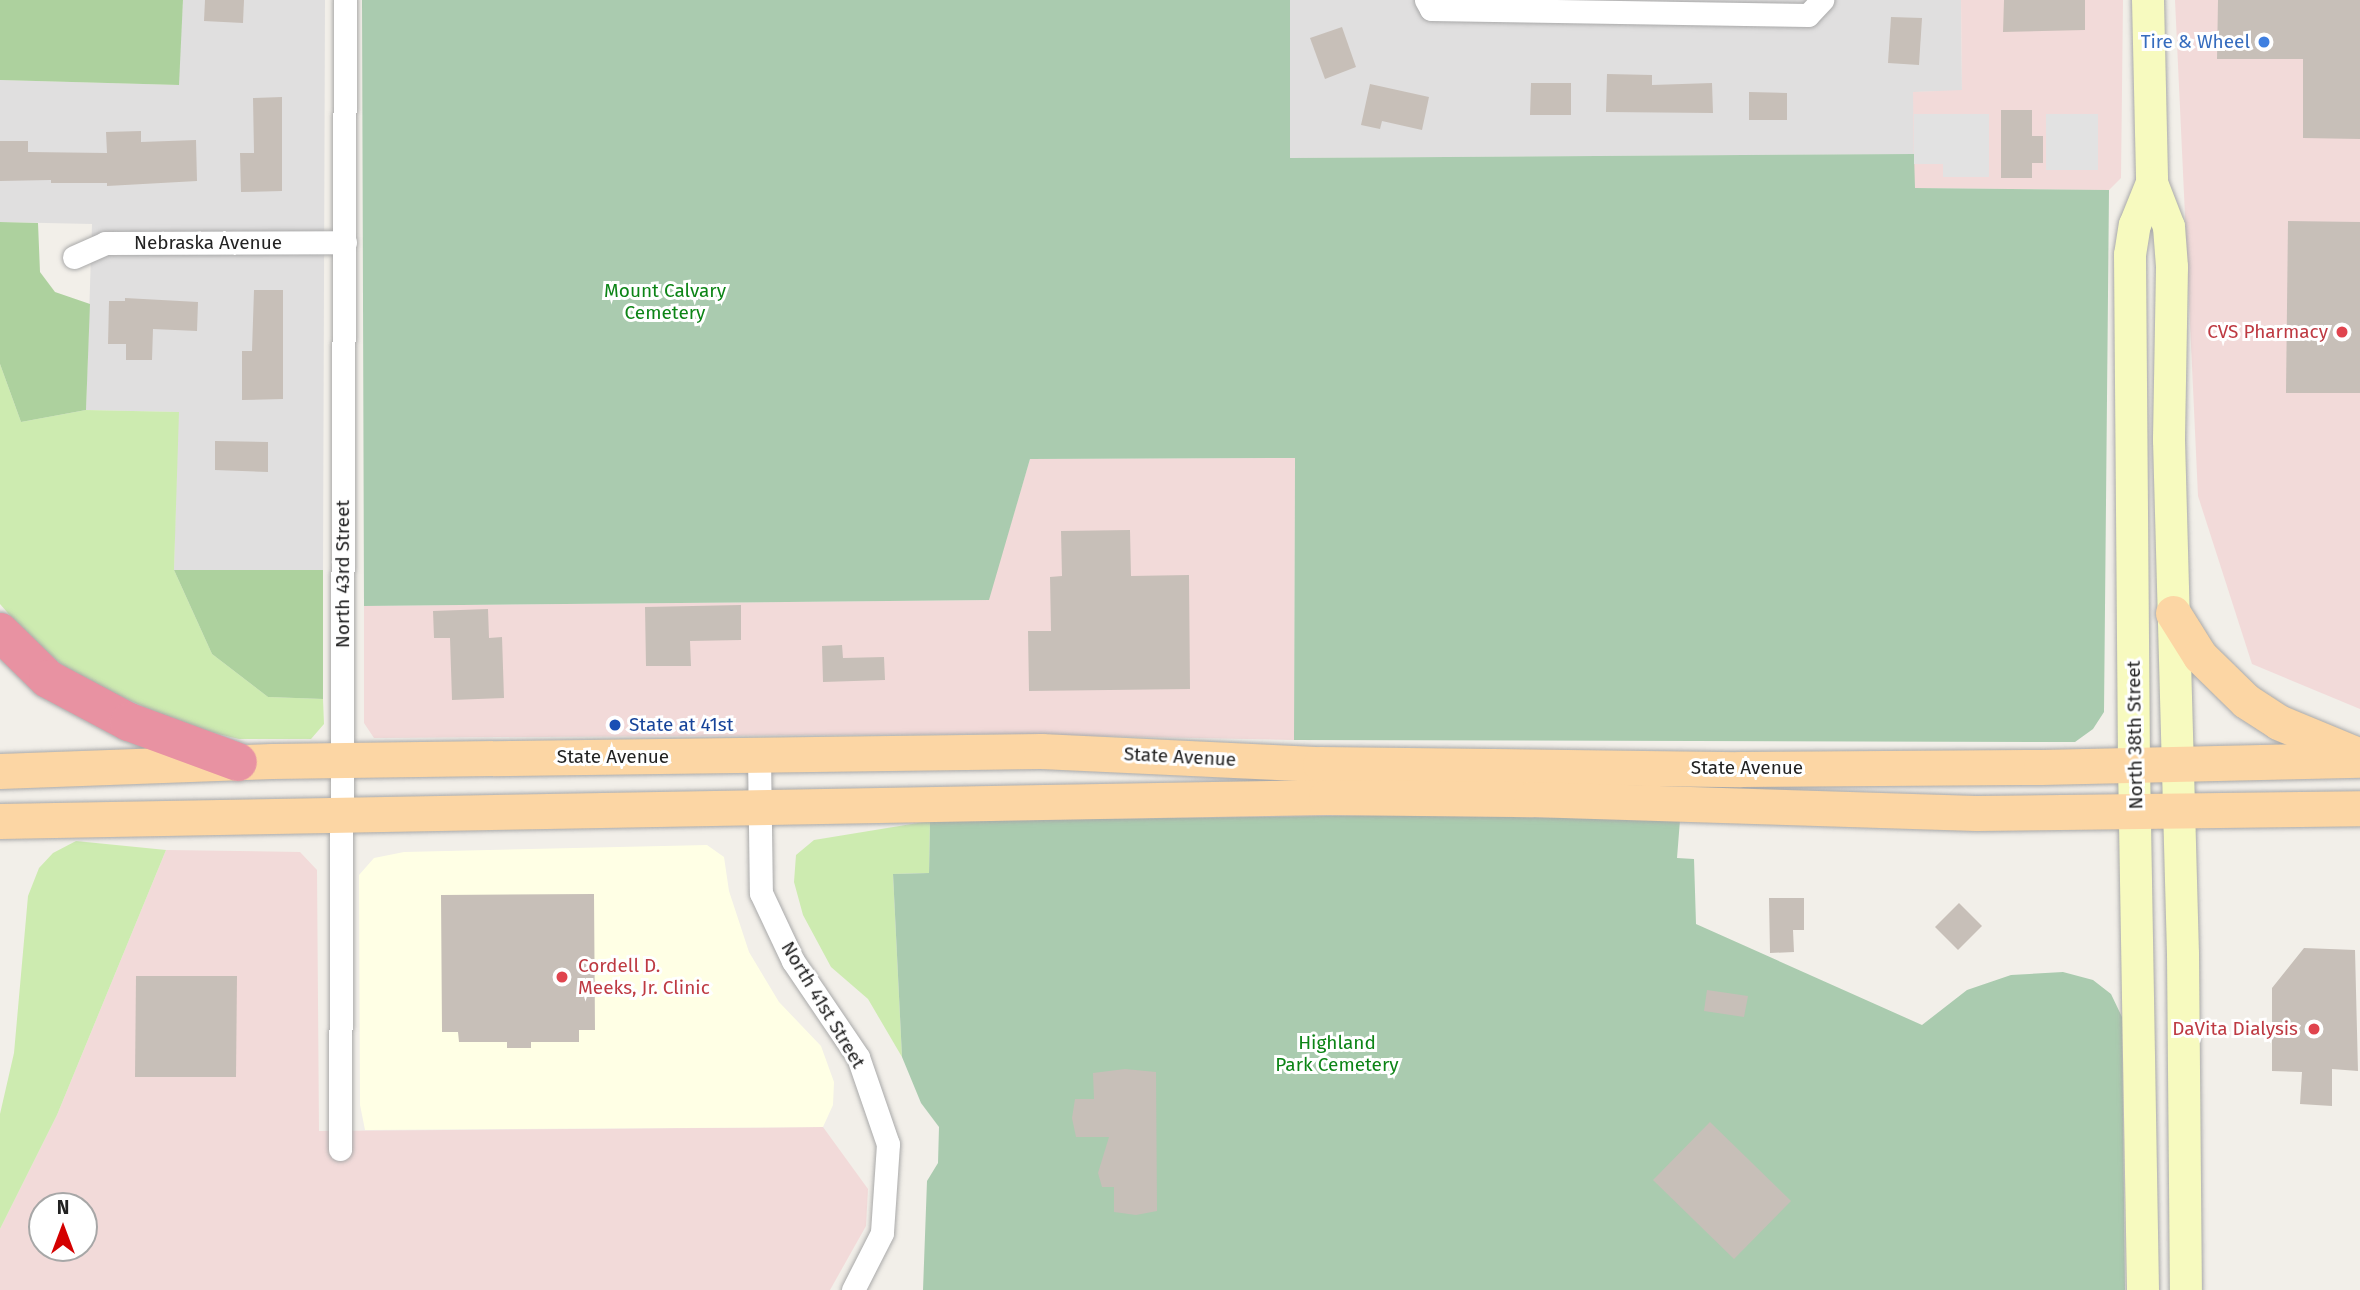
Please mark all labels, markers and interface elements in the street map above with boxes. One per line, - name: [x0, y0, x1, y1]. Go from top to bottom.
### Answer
- place label: Tire & Wheel: [2141, 31, 2250, 53]
- marker: Tire & Wheel: [2256, 34, 2272, 50]
- street label: Nebraska Avenue: [134, 232, 282, 254]
- park label: Mount Calvary Cemetery: [604, 280, 726, 324]
- place label: CVS Pharmacy: [2207, 321, 2328, 343]
- marker: CVS Pharmacy: [2334, 324, 2350, 340]
- street label: North 43rd Street: [332, 500, 354, 648]
- street label: North 38th Street: [2122, 660, 2148, 810]
- place label: State at 41st: [629, 714, 734, 736]
- marker: State at 41st: [607, 717, 623, 733]
- street label: State Avenue: [1123, 743, 1237, 771]
- street label: State Avenue: [557, 746, 669, 768]
- street label: State Avenue: [1691, 757, 1803, 779]
- street label: North 41st Street: [776, 937, 870, 1073]
- place label: Cordell D. Meeks, Jr. Clinic: [578, 955, 710, 999]
- marker: Cordell D. Meeks, Jr. Clinic: [552, 967, 572, 987]
- place label: DaVita Dialysis: [2172, 1018, 2298, 1040]
- marker: DaVita Dialysis: [2304, 1019, 2324, 1039]
- park label: Highland Park Cemetery: [1275, 1032, 1399, 1076]
- north arrow: [28, 1192, 98, 1262]
- text: N: [57, 1196, 69, 1219]

